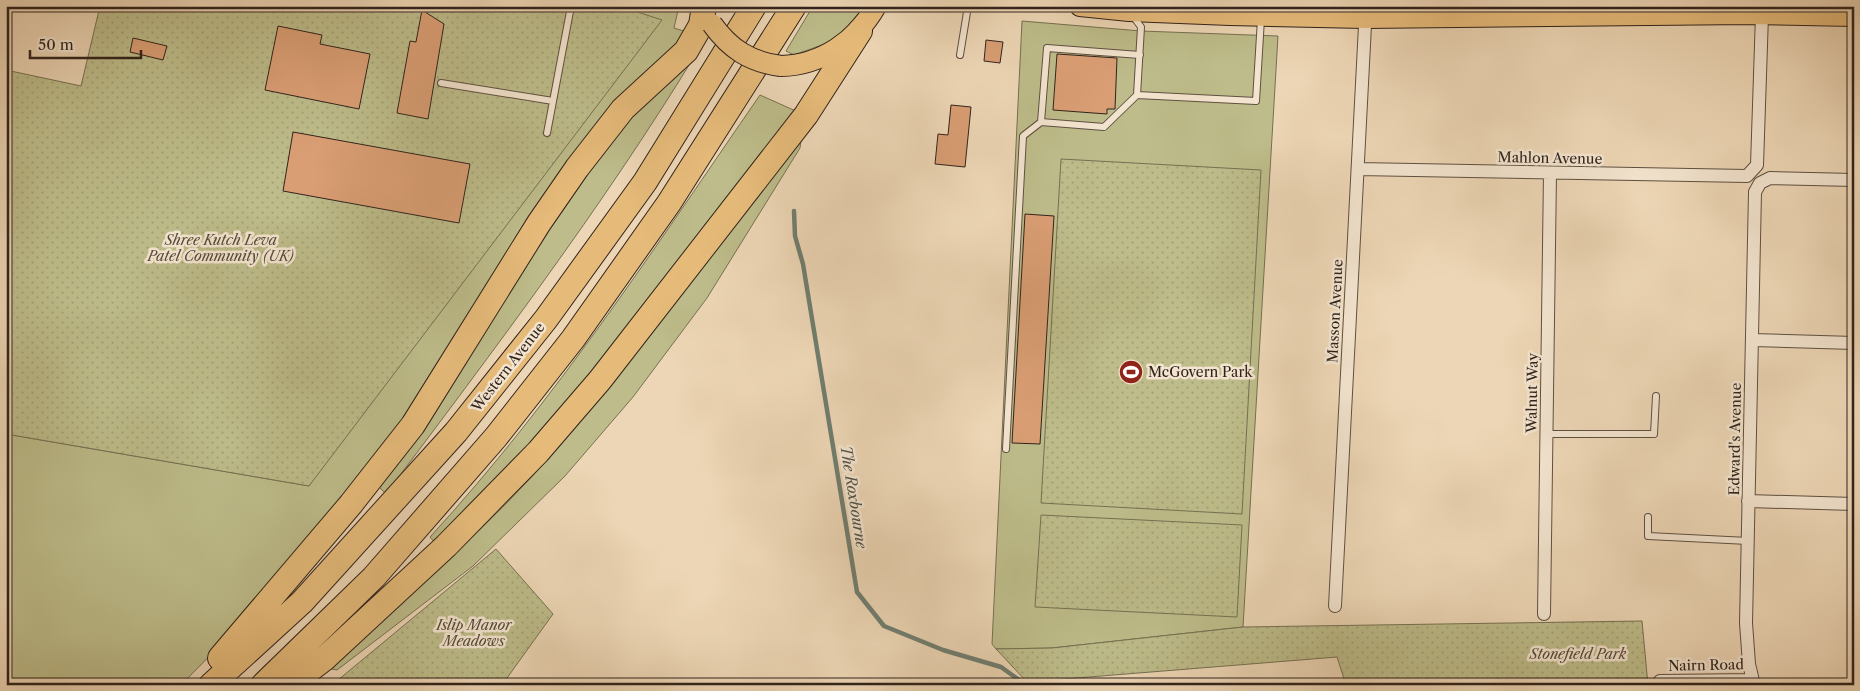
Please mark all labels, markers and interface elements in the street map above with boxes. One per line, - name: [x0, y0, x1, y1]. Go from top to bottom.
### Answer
- scale bar: [30, 28, 141, 60]
- text: 50 m: [38, 35, 74, 54]
- street label: Mahlon Avenue: [1498, 148, 1603, 168]
- park label: Shree Kutch Leva Patel Community (UK): [147, 231, 294, 265]
- street label: Masson Avenue: [1323, 259, 1347, 363]
- street label: Western Avenue: [467, 319, 549, 416]
- street label: Walnut Way: [1522, 353, 1542, 434]
- sports icon: McGovern Park: [1118, 359, 1144, 385]
- place label: McGovern Park: [1148, 363, 1253, 381]
- street label: Edward's Avenue: [1725, 382, 1745, 496]
- water label: The Roxbourne: [836, 444, 872, 551]
- park label: Islip Manor Meadows: [435, 616, 513, 650]
- park label: Stonefield Park: [1529, 645, 1627, 663]
- street label: Nairn Road: [1668, 655, 1745, 675]

